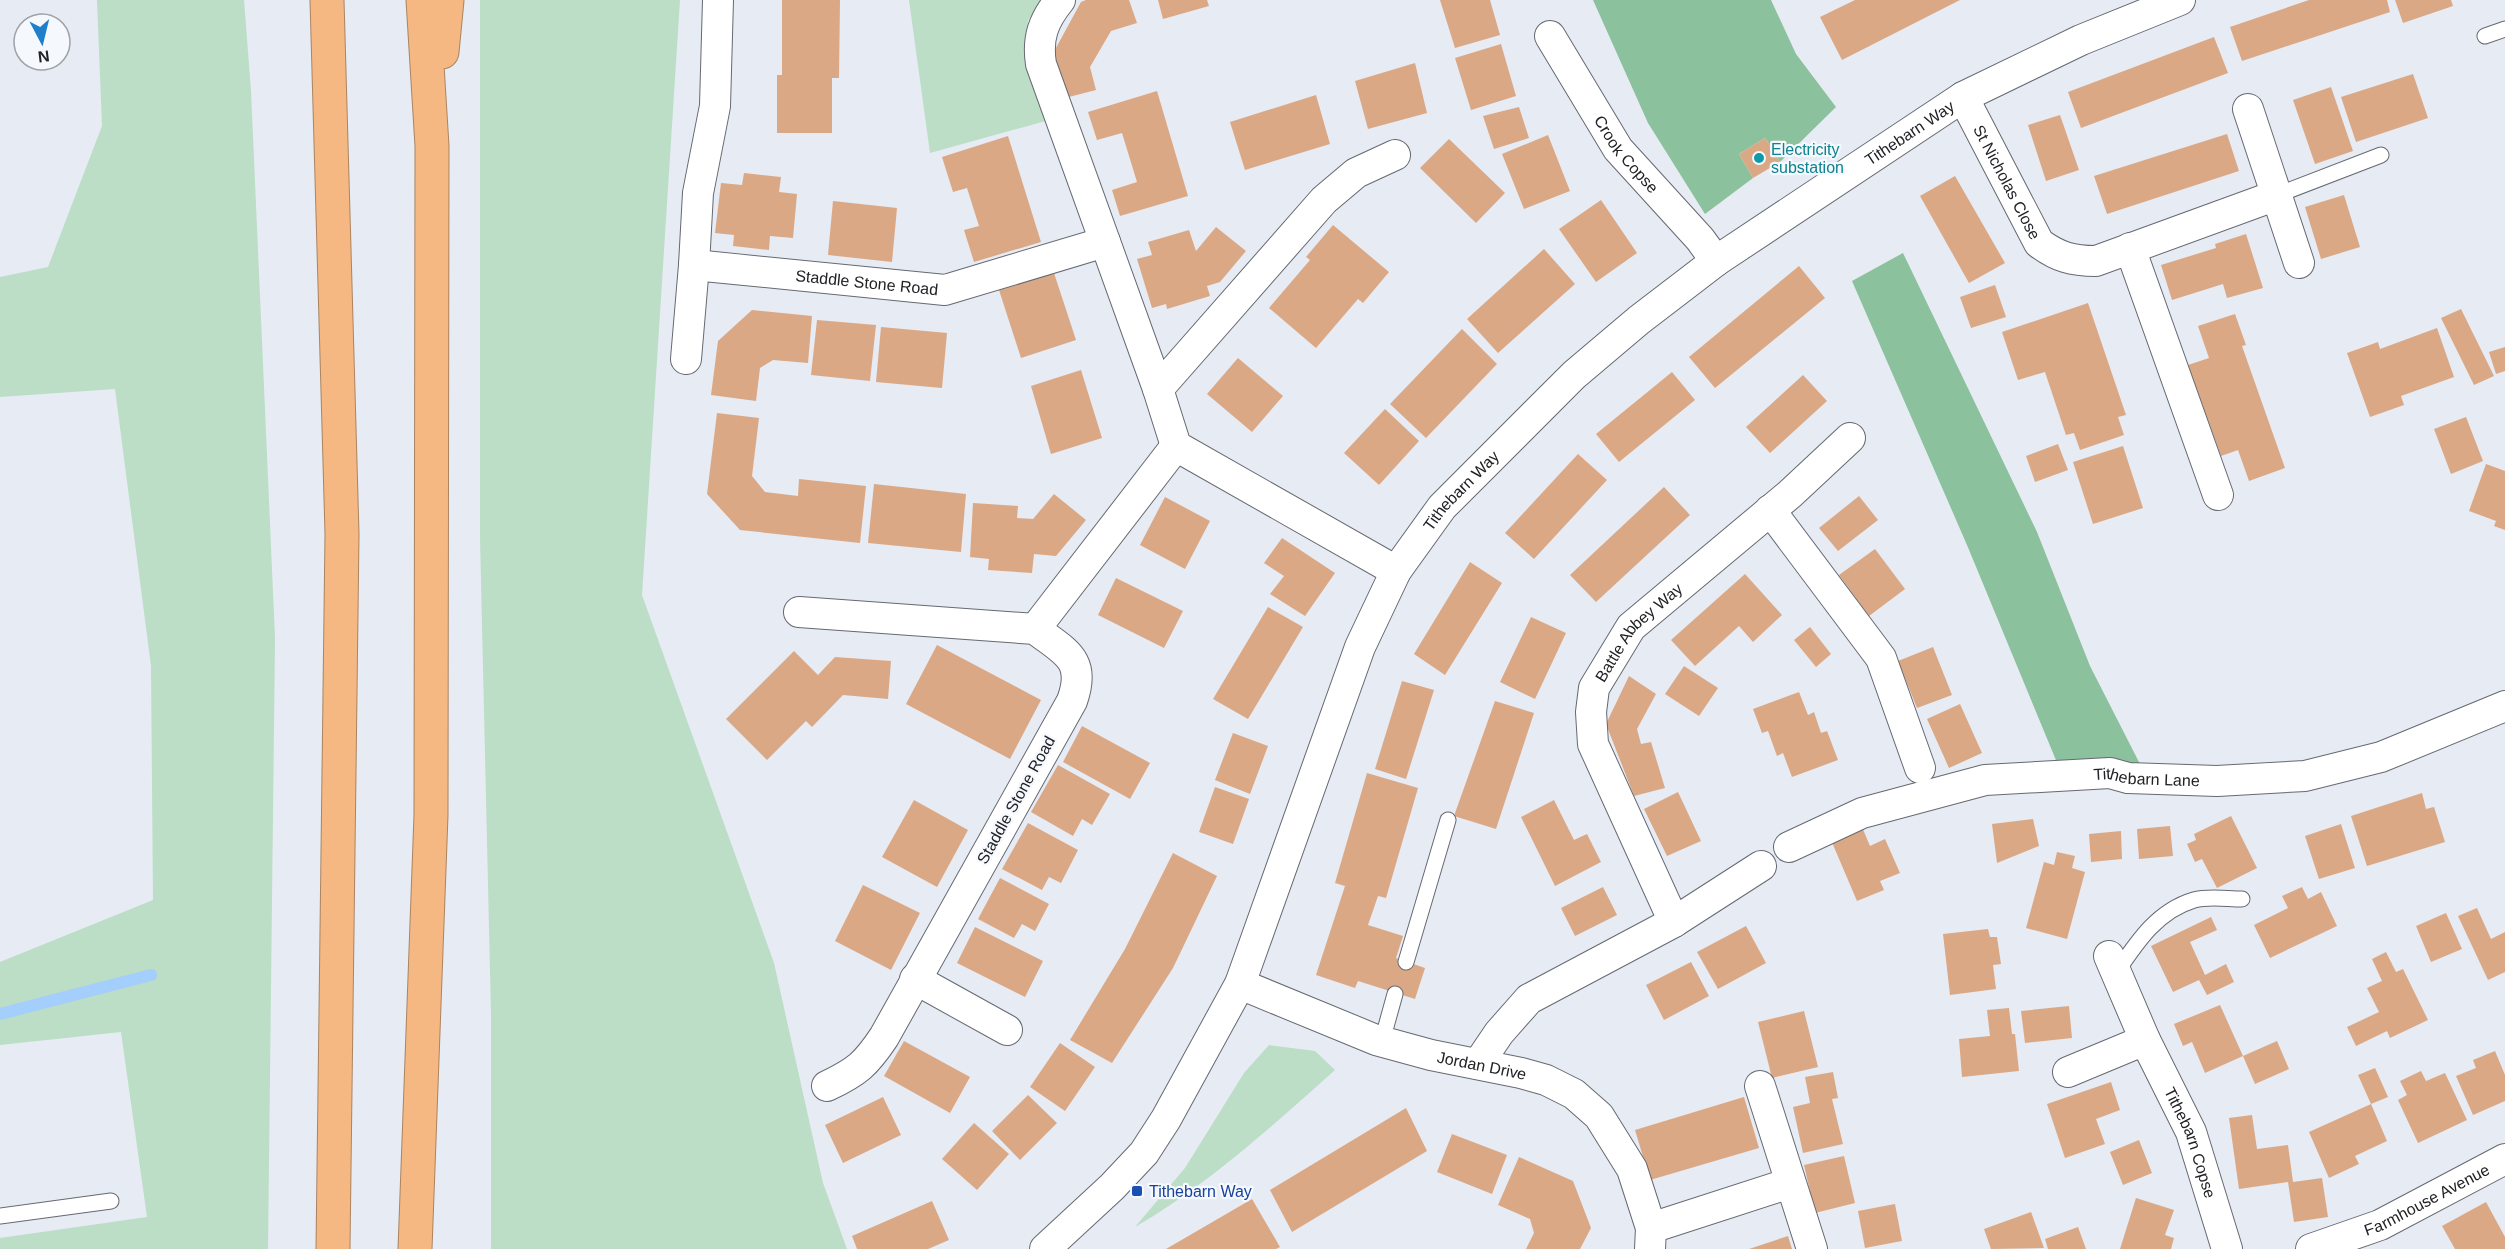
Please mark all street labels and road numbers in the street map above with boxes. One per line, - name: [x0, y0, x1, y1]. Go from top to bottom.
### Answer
- street label: Tithebarn Way: [1862, 97, 1957, 168]
- street label: Crook Copse: [1591, 112, 1662, 196]
- street label: St Nicholas Close: [1971, 122, 2044, 242]
- street label: Staddle Stone Road: [795, 267, 939, 298]
- street label: Tithebarn Way: [1420, 447, 1502, 534]
- street label: Battle Abbey Way: [1592, 580, 1685, 684]
- street label: Staddle Stone Road: [974, 733, 1058, 867]
- street label: Tithebarn Lane: [2093, 764, 2200, 789]
- street label: Jordan Drive: [1436, 1048, 1529, 1083]
- street label: Tithebarn Copse: [2161, 1084, 2219, 1200]
- street label: Farmhouse Avenue: [2362, 1160, 2492, 1238]

